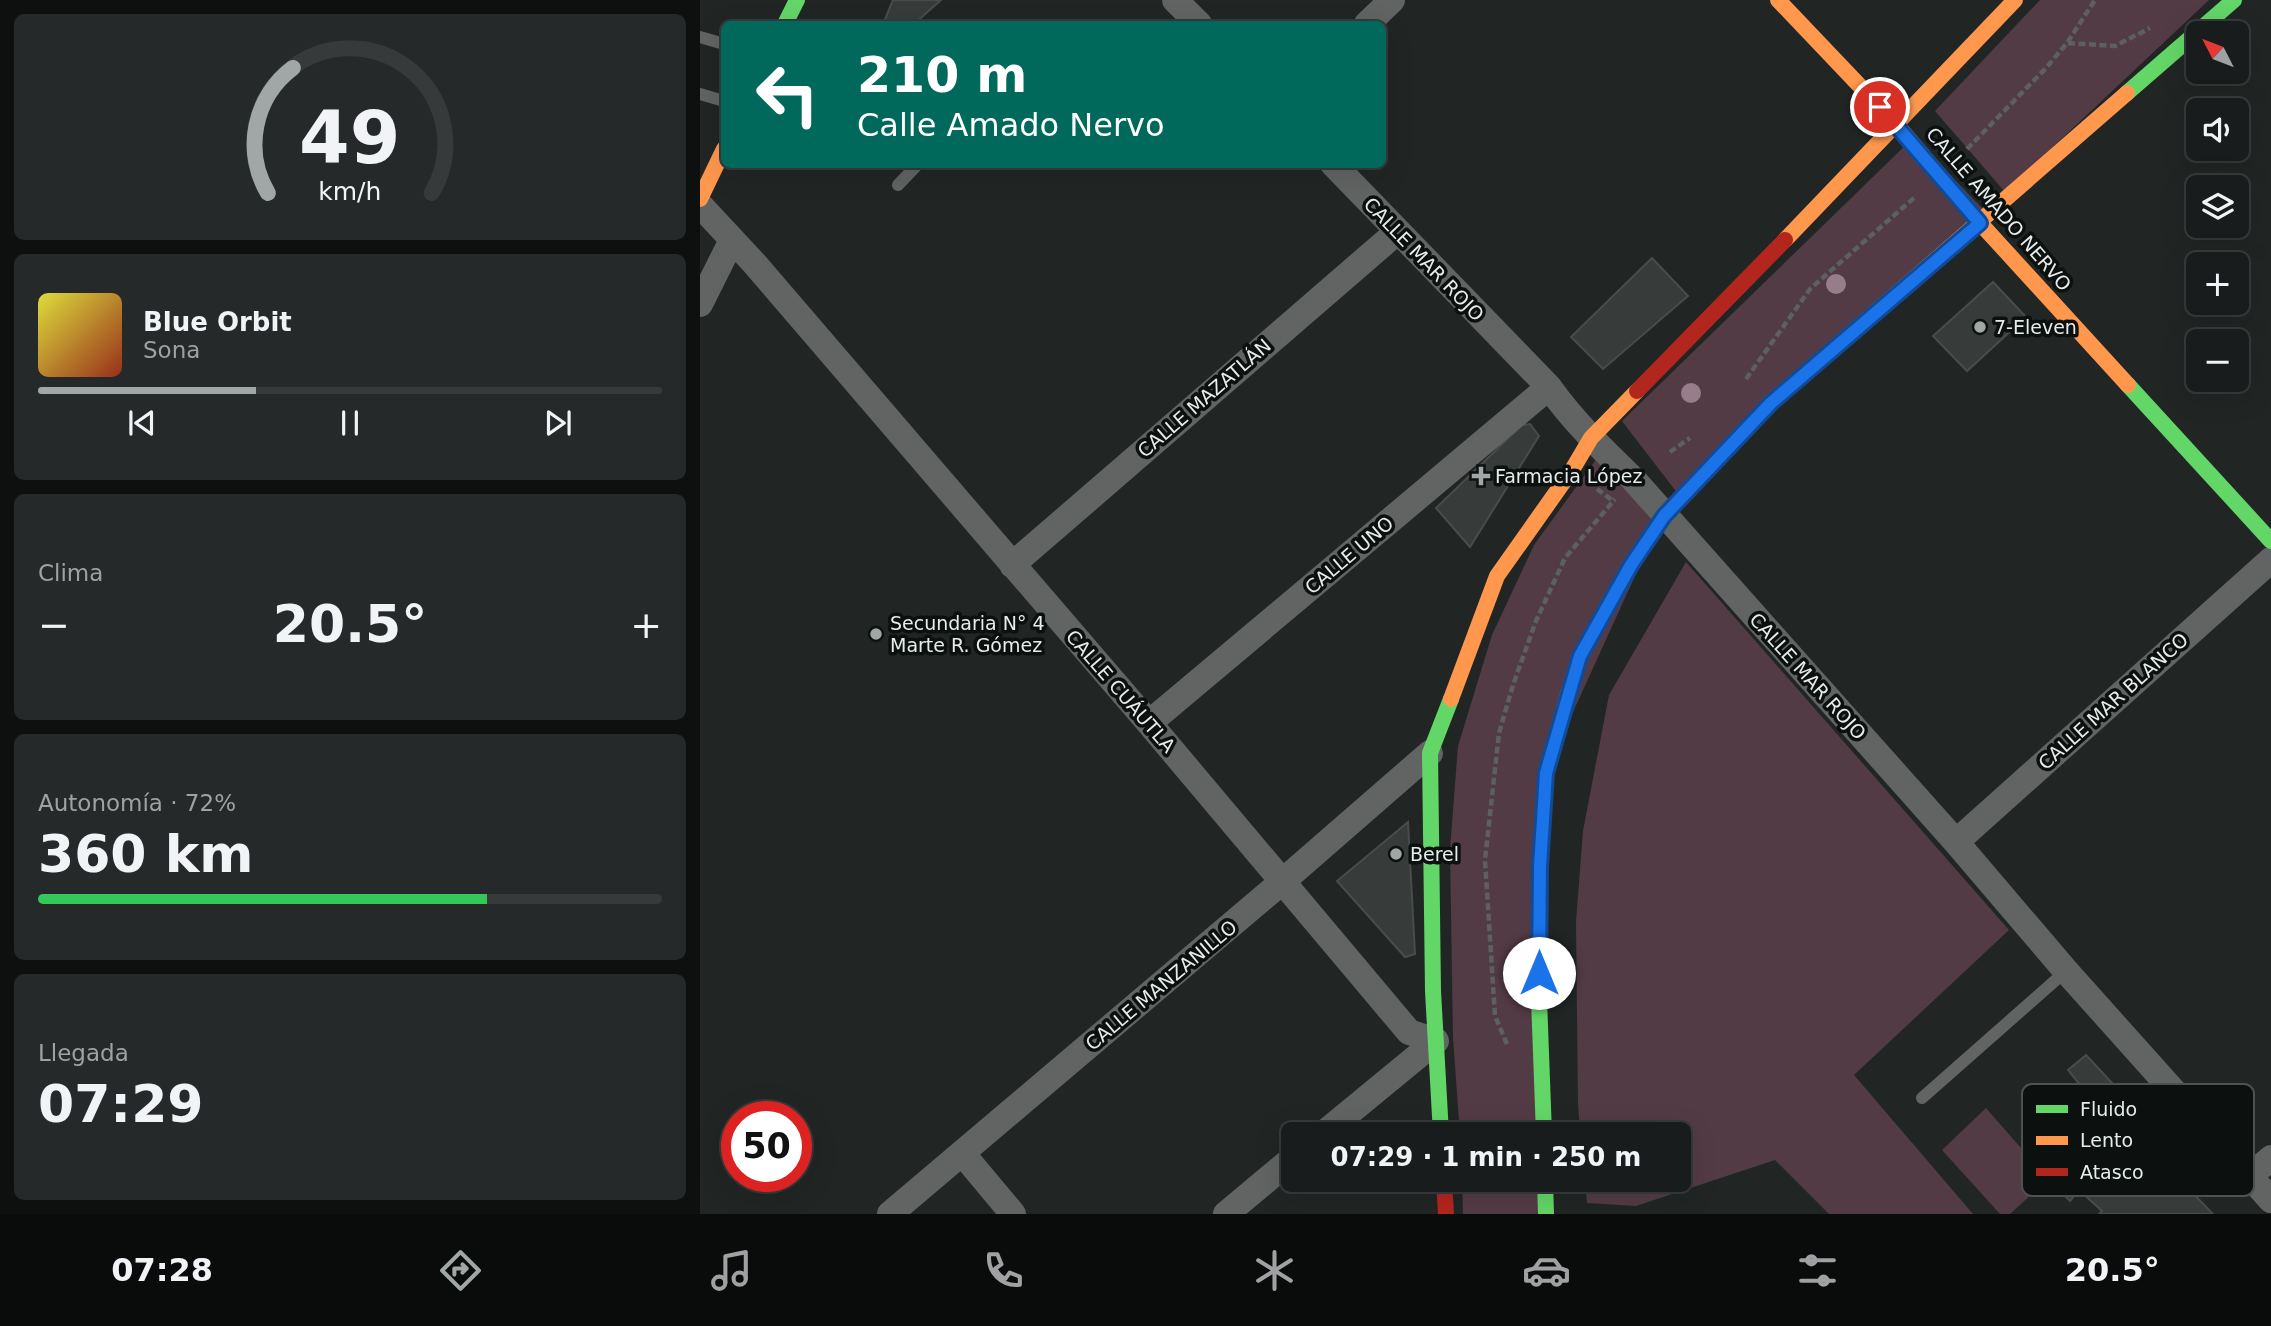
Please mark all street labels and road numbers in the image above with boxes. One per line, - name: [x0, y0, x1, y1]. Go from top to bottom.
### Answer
- street label: CALLE AMADO NERVO: [1922, 123, 2076, 295]
- street label: CALLE MAR ROJO: [1360, 193, 1488, 325]
- street label: CALLE MAZATLÁN: [1133, 334, 1275, 462]
- street label: CALLE UNO: [1300, 512, 1398, 598]
- street label: CALLE MAR ROJO: [1745, 608, 1871, 744]
- street label: CALLE CUÁUTLA: [1062, 625, 1180, 757]
- street label: CALLE MAR BLANCO: [2034, 628, 2192, 774]
- street label: CALLE MANZANILLO: [1081, 915, 1241, 1055]

